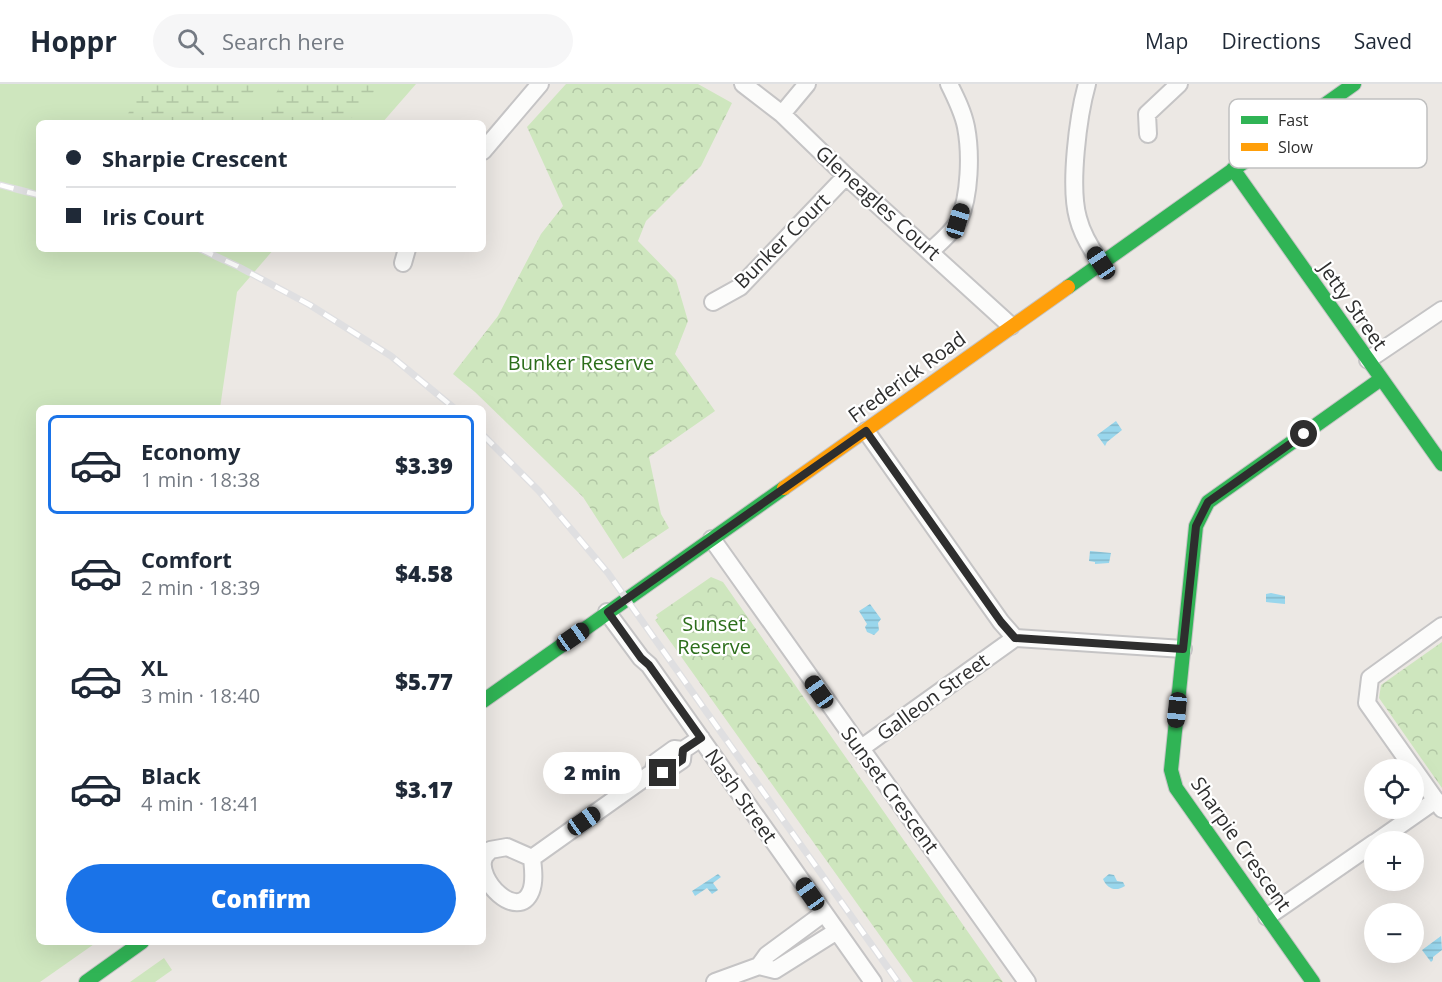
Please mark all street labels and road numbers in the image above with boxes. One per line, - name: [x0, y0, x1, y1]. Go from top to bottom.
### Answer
- street label: Gleneagles Court: [810, 139, 947, 266]
- street label: Bunker Court: [728, 187, 835, 294]
- street label: Jetty Street: [1312, 255, 1394, 355]
- street label: Frederick Road: [842, 325, 971, 428]
- street label: Galleon Street: [871, 647, 994, 746]
- street label: Sunset Crescent: [835, 721, 946, 858]
- street label: Nash Street: [699, 743, 784, 848]
- street label: Sharpie Crescent: [1185, 771, 1298, 916]

